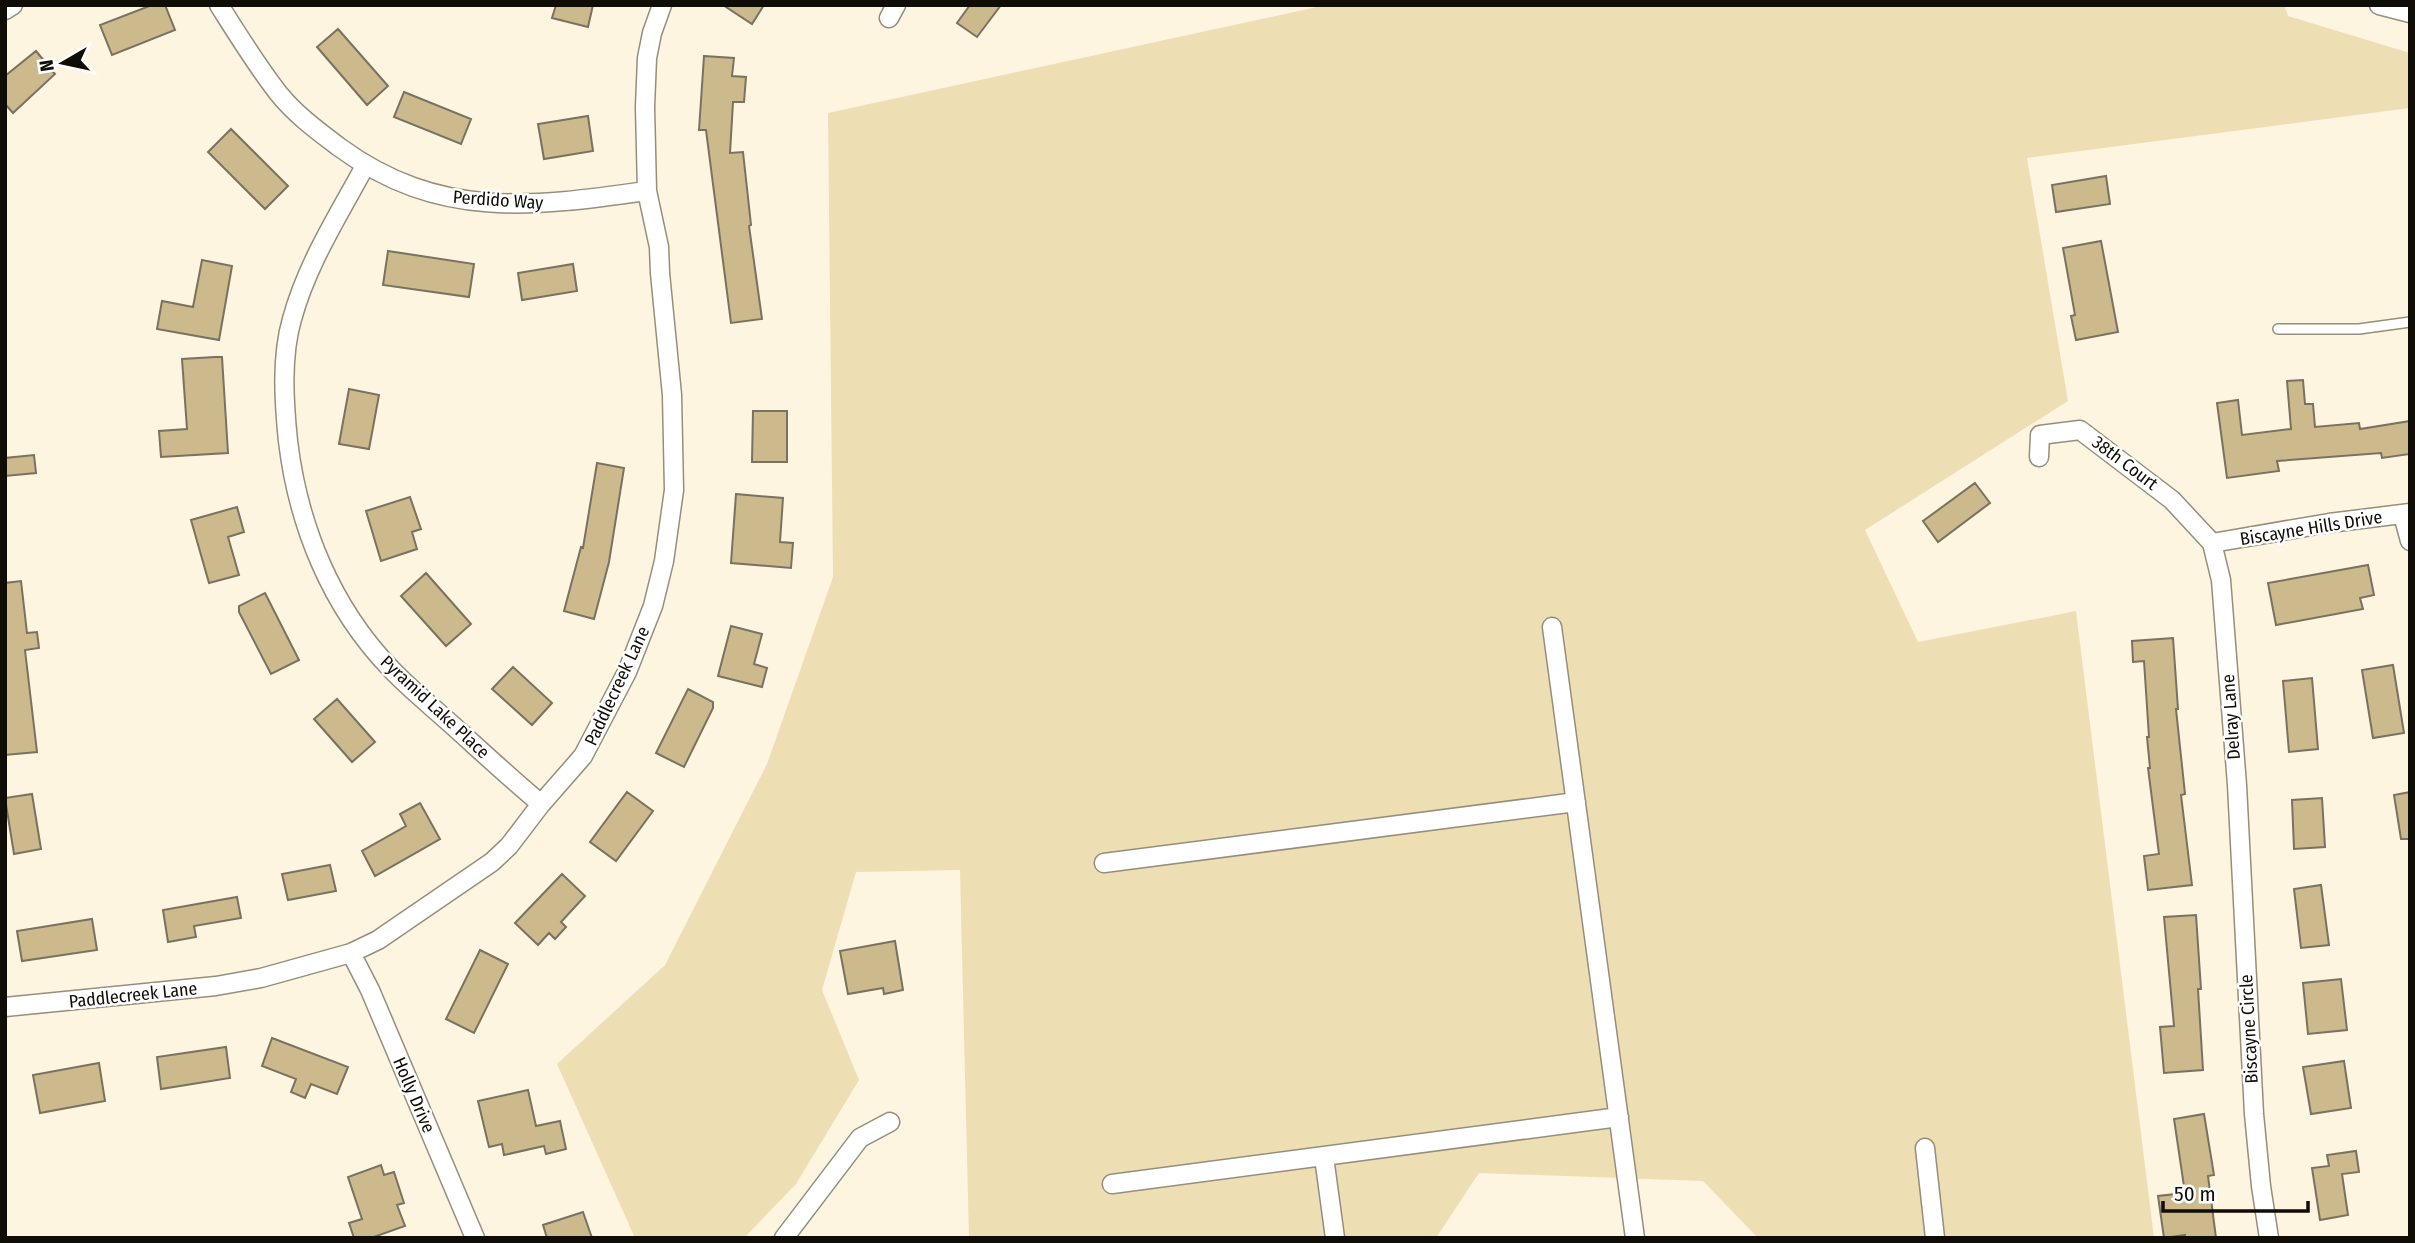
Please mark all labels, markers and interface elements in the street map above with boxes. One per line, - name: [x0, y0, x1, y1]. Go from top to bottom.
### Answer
- north arrow: [28, 28, 98, 98]
- text: N: [34, 58, 59, 73]
- street label: Perdido Way: [452, 186, 544, 214]
- street label: 38th Court: [2088, 431, 2162, 495]
- street label: Biscayne Hills Drive: [2238, 506, 2384, 550]
- street label: Paddlecreek Lane: [580, 623, 654, 749]
- street label: Pyramid Lake Place: [376, 651, 494, 763]
- street label: Delray Lane: [2217, 673, 2245, 761]
- street label: Biscayne Circle: [2235, 974, 2263, 1084]
- street label: Paddlecreek Lane: [68, 977, 198, 1013]
- street label: Holly Drive: [388, 1054, 440, 1136]
- scale bar: [2163, 1170, 2308, 1214]
- text: 50 m: [2174, 1181, 2216, 1207]

